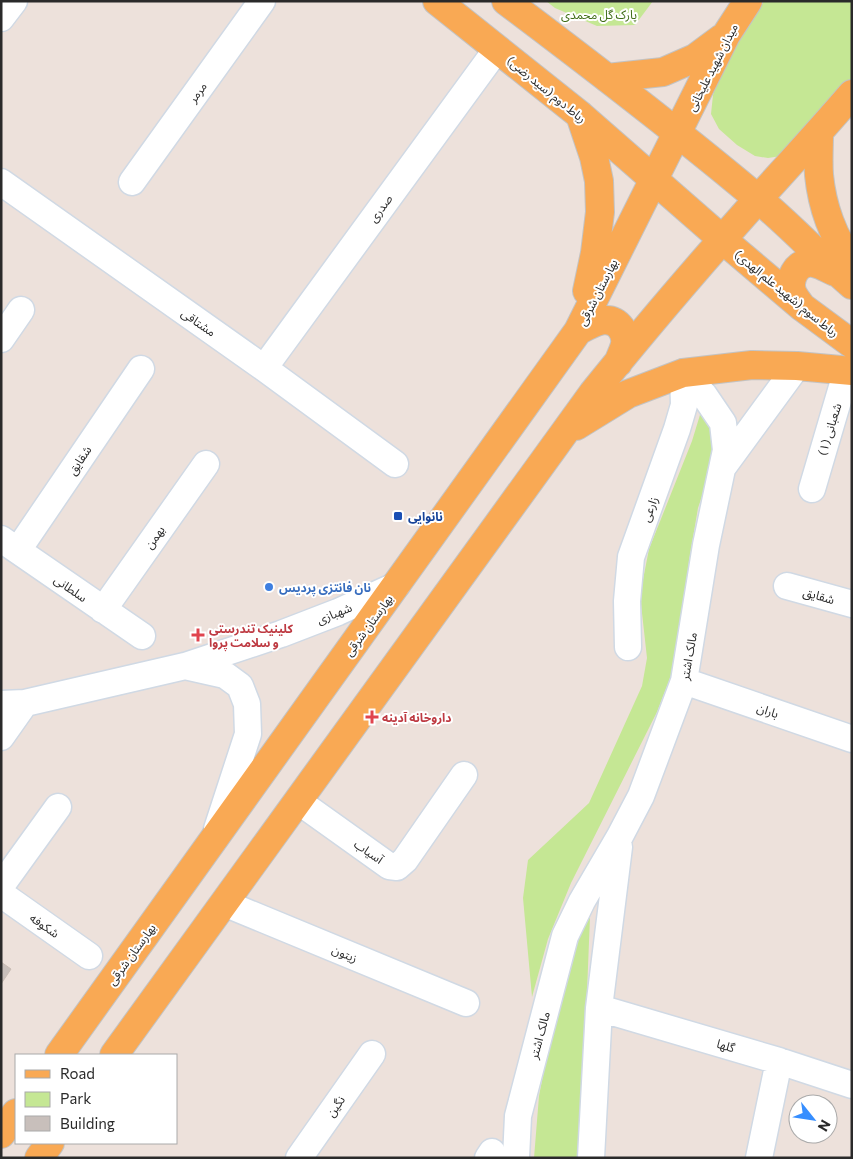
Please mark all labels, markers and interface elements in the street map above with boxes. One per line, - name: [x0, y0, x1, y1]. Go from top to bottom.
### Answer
- park label: پارک گل محمدی: [561, 7, 637, 23]
- street label: میدان شهید علیخانی: [684, 21, 741, 114]
- street label: رباط دوم (سید رضی): [503, 53, 589, 127]
- street label: مرمر: [184, 79, 210, 106]
- street label: صدری: [365, 191, 396, 225]
- street label: رباط سوم (شهید علم الهدی): [730, 247, 842, 342]
- street label: بهارستان شرقی: [574, 256, 621, 328]
- street label: مشتاقی: [179, 305, 219, 340]
- street label: شعبانی (۱): [814, 401, 845, 457]
- street label: شقایق: [64, 443, 95, 478]
- street label: زارعی: [638, 494, 661, 524]
- place label: نانوایی: [408, 509, 443, 524]
- marker: نانوایی: [392, 510, 404, 522]
- street label: بهمن: [141, 523, 168, 552]
- street label: سلطانی: [51, 572, 90, 605]
- place label: نان فانتزی پردیس: [279, 580, 371, 597]
- marker: نان فانتزی پردیس: [263, 581, 275, 593]
- street label: شقایق: [801, 584, 836, 608]
- street label: بهارستان شرقی: [341, 591, 396, 659]
- street label: شهبازی: [314, 600, 354, 627]
- place label: کلینیک تندرستی و سلامت پروا: [209, 621, 293, 652]
- marker: کلینیک تندرستی و سلامت پروا: [191, 628, 205, 642]
- street label: مالک اشتر: [677, 631, 700, 682]
- street label: باران: [755, 700, 781, 721]
- place label: داروخانه آدینه: [382, 710, 452, 725]
- marker: داروخانه آدینه: [366, 711, 378, 723]
- street label: آسیاب: [351, 836, 387, 867]
- street label: شکوفه: [27, 910, 62, 941]
- street label: بهارستان شرقی: [104, 920, 159, 988]
- street label: زیتون: [330, 941, 360, 965]
- street label: مالک اشتر: [526, 1010, 553, 1061]
- street label: گلها: [715, 1036, 738, 1056]
- legend: [15, 1054, 178, 1144]
- text: Road: [60, 1064, 95, 1082]
- text: Park: [60, 1089, 91, 1107]
- street label: نگین: [323, 1093, 348, 1120]
- north arrow: [788, 1094, 838, 1144]
- text: Building: [60, 1114, 115, 1132]
- text: N: [815, 1117, 835, 1135]

